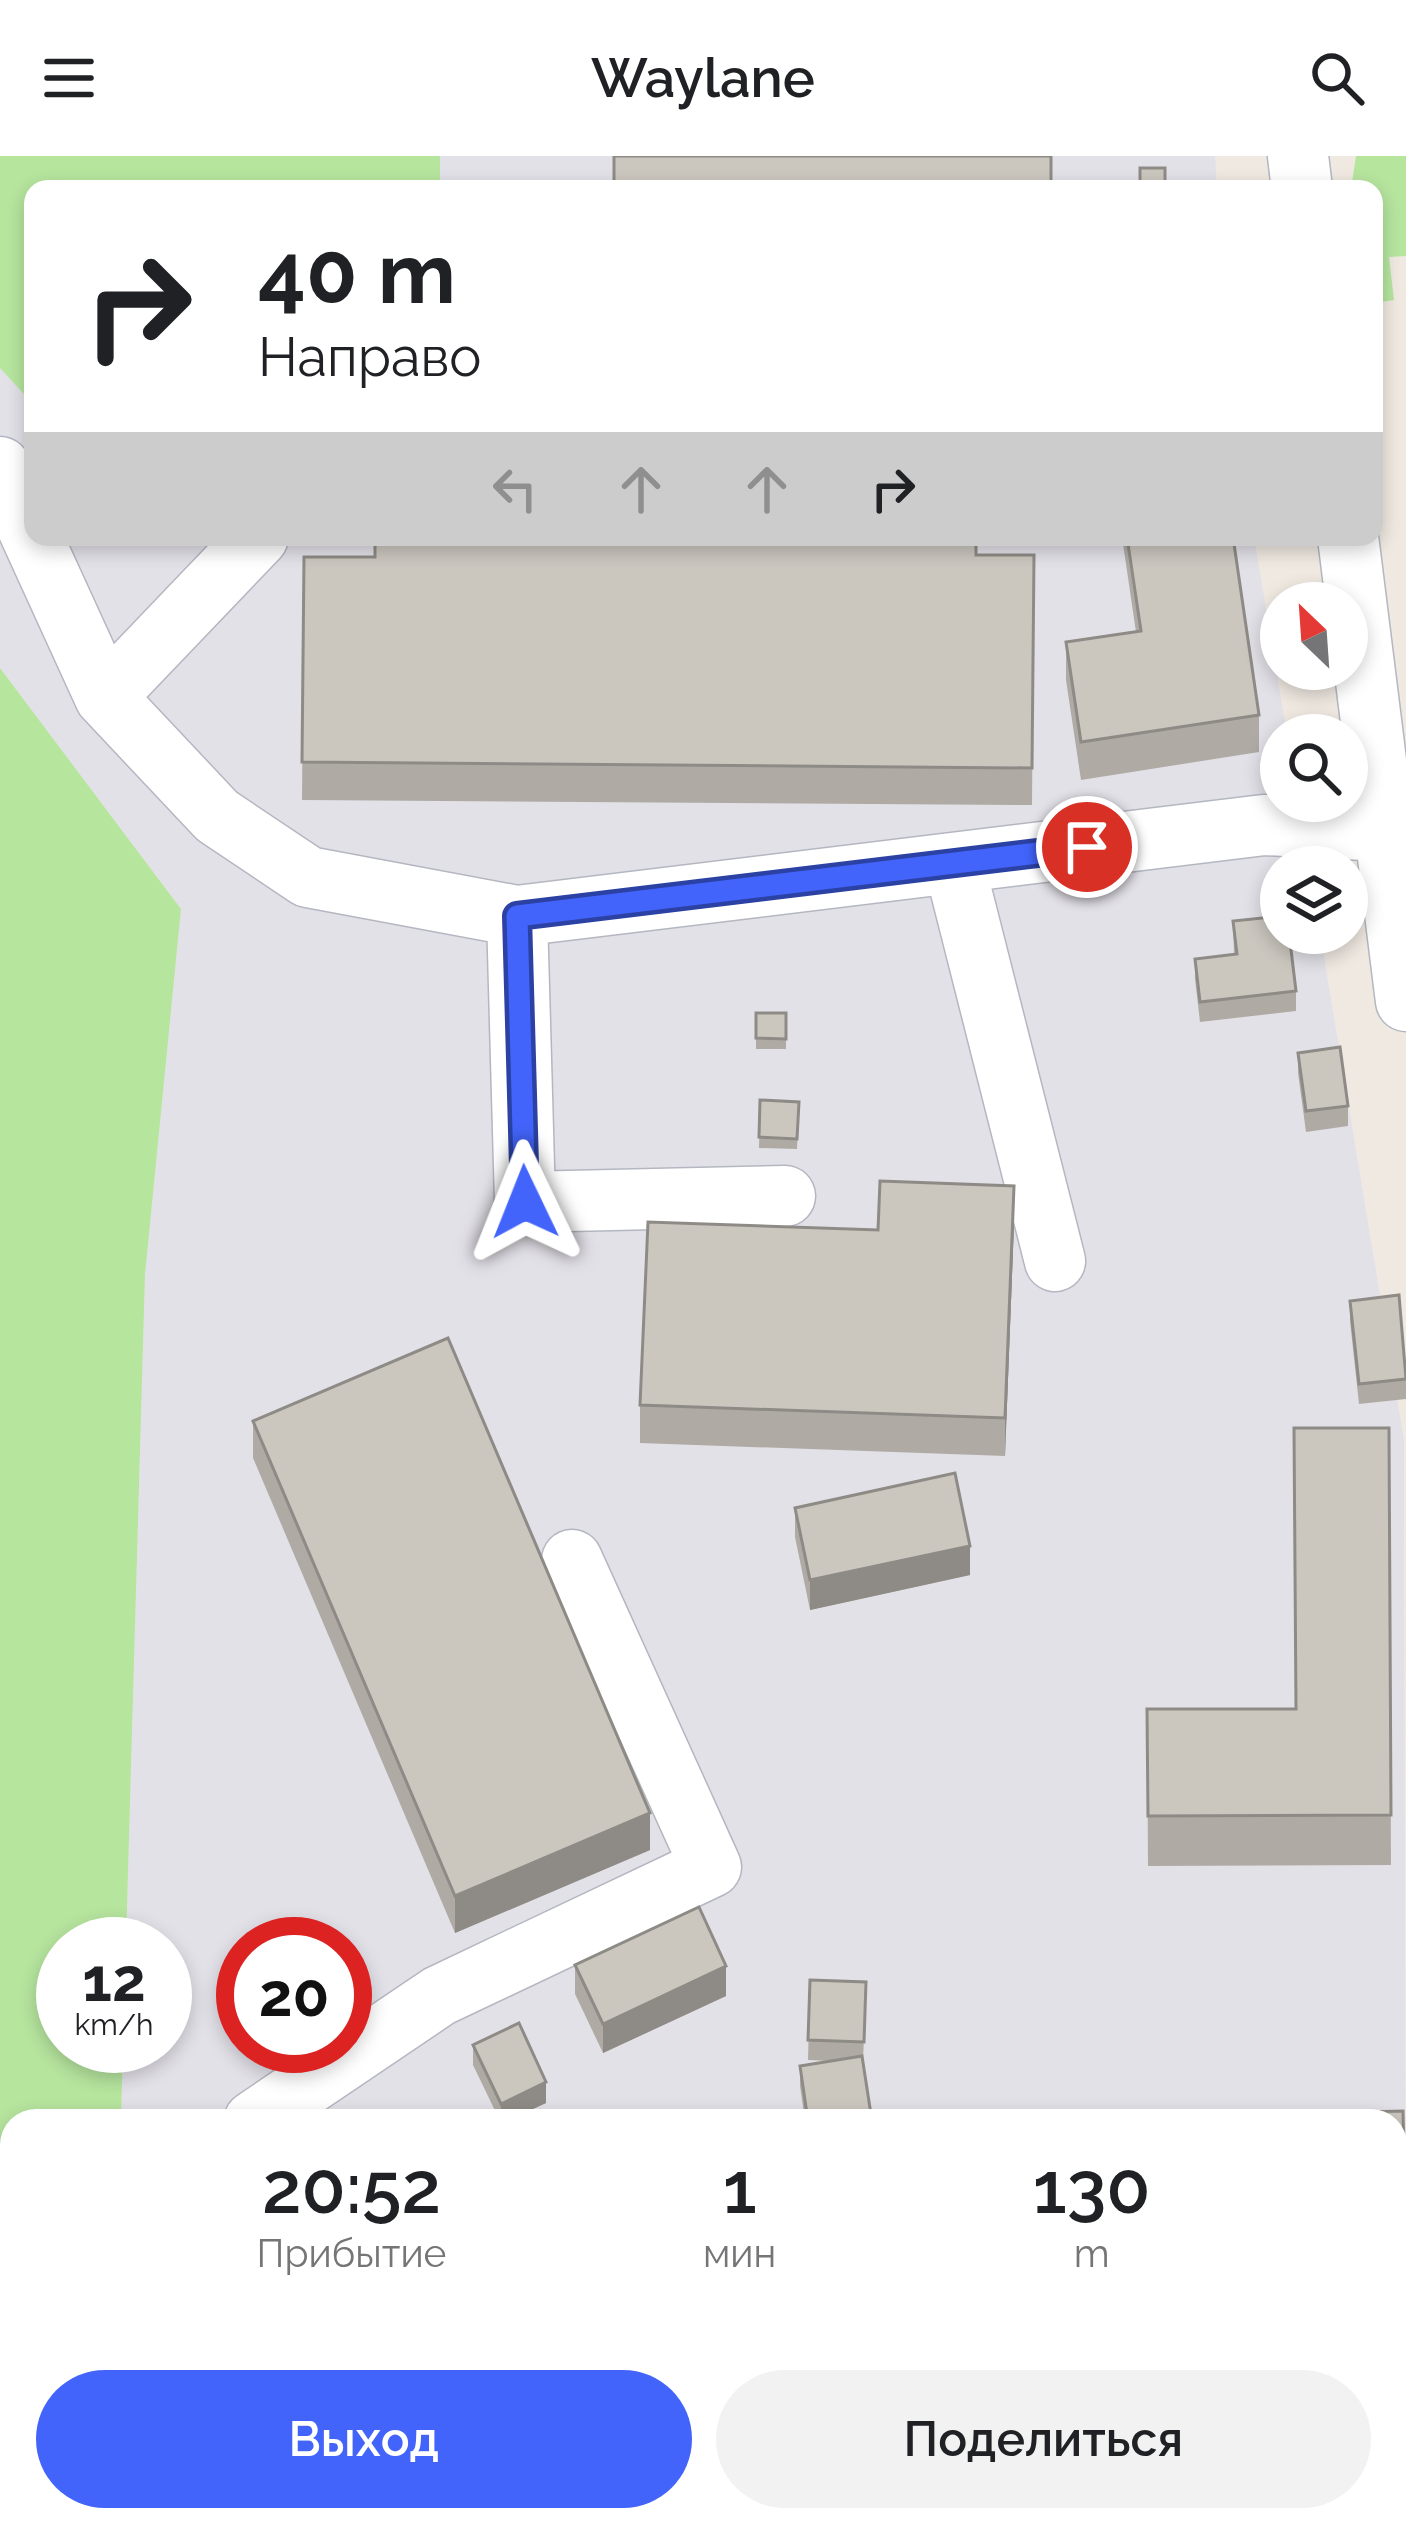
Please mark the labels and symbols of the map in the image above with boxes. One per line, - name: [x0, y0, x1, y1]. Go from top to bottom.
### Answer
- north arrow: [1260, 582, 1368, 690]
- pin: [1036, 796, 1138, 898]
- position arrow: [462, 1139, 588, 1265]
- speed limit sign: 20: [216, 1917, 372, 2073]

